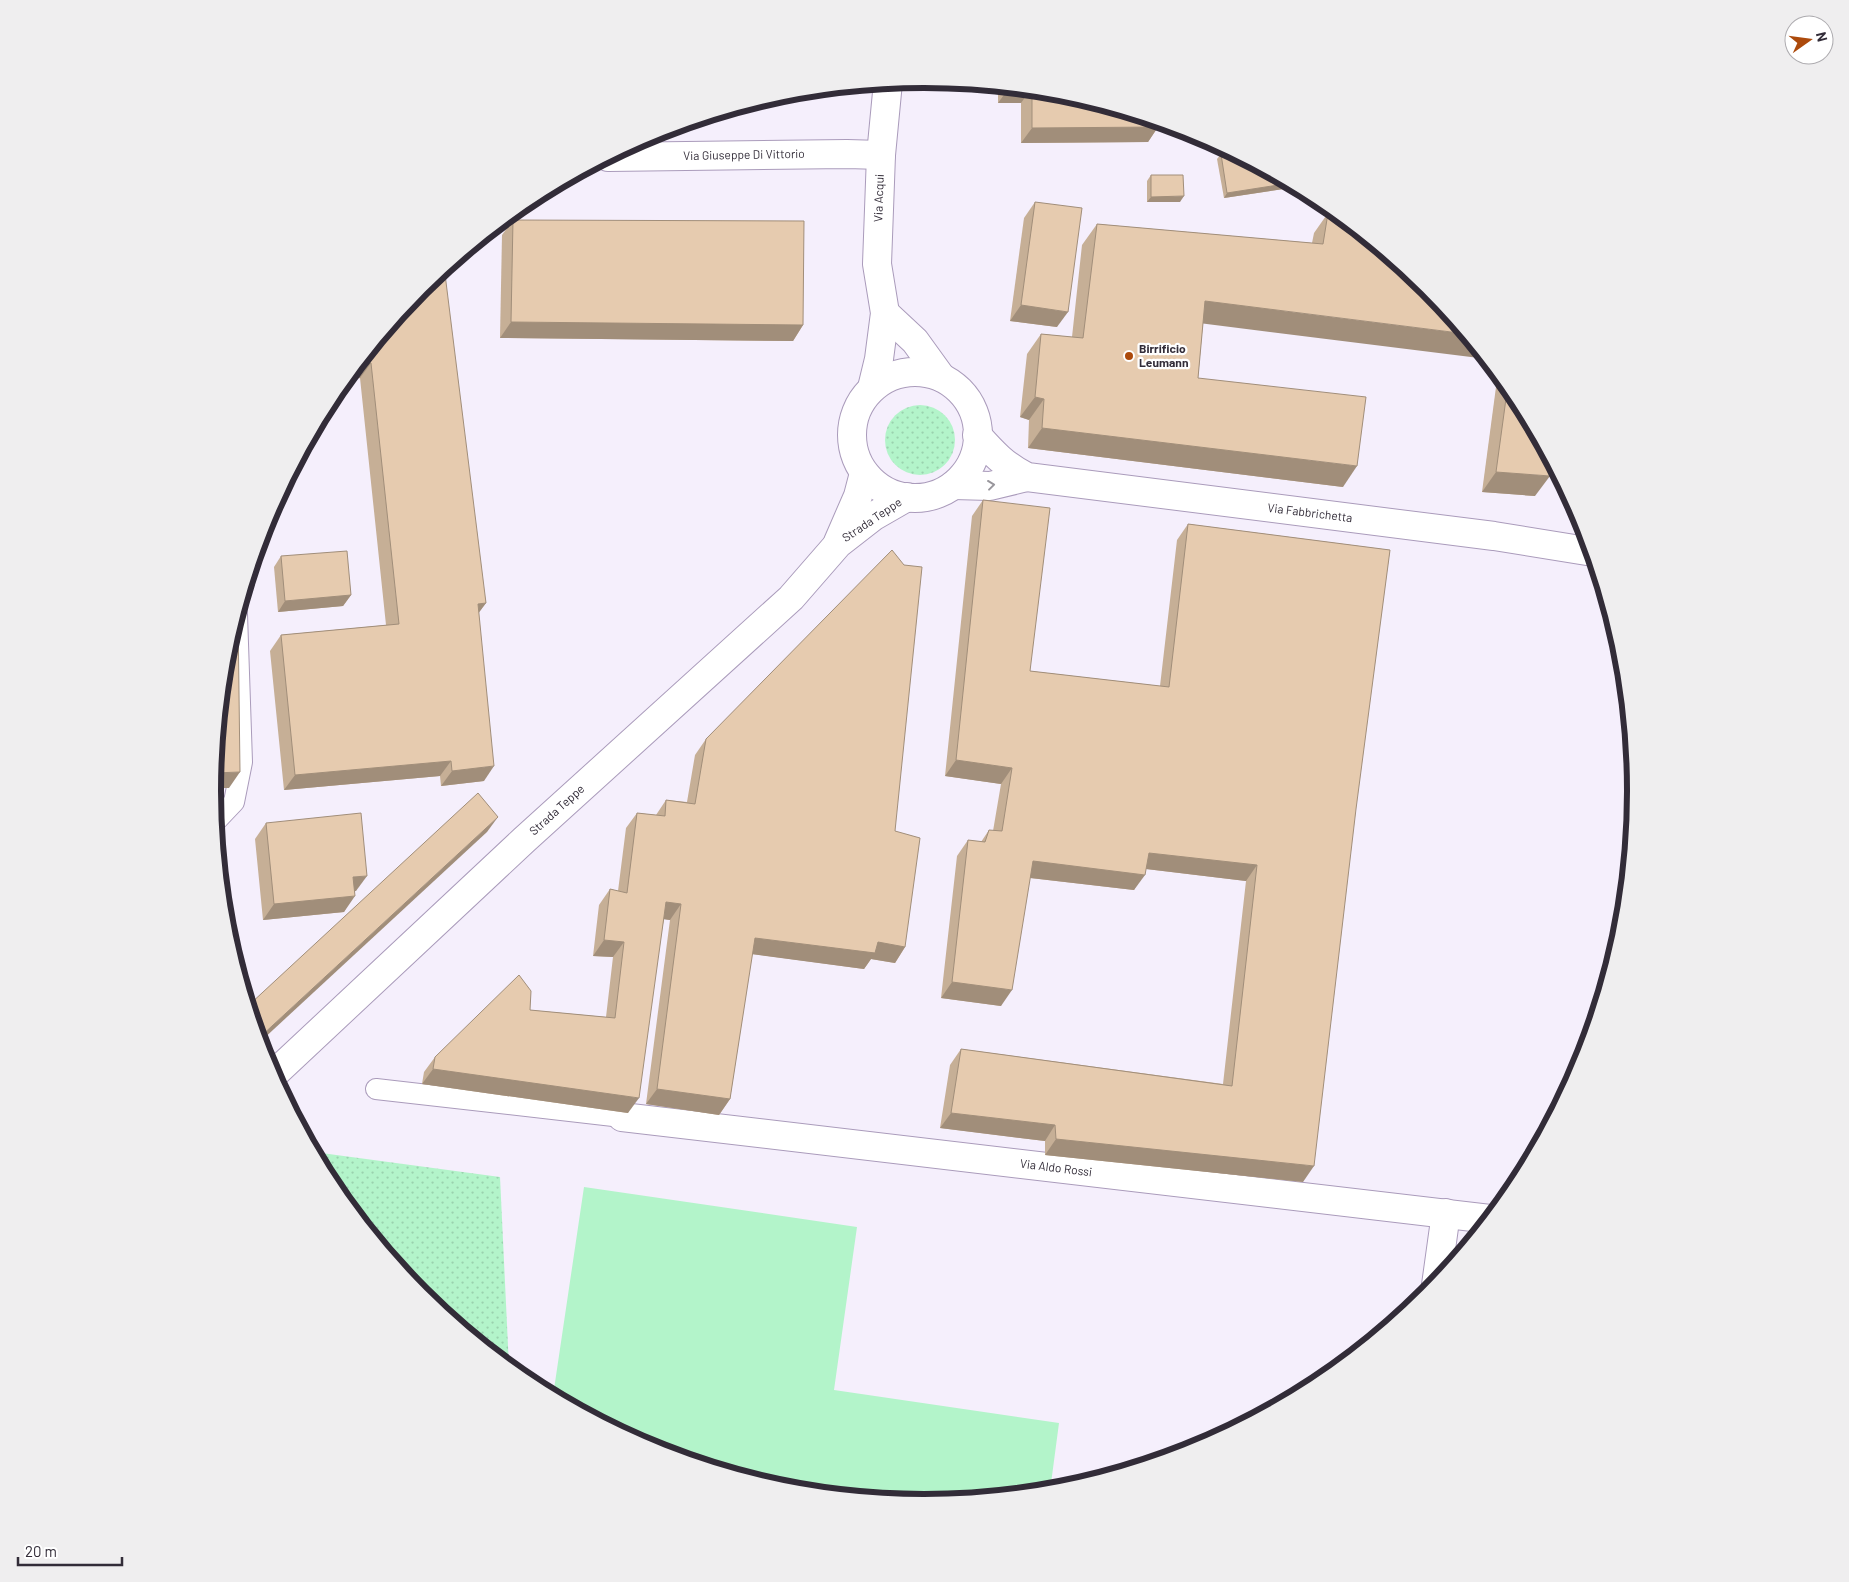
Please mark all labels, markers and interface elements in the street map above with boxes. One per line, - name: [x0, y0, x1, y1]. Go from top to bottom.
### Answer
- north arrow: [1784, 15, 1834, 65]
- text: N: [1813, 30, 1831, 43]
- street label: Via Giuseppe Di Vittorio: [683, 146, 805, 162]
- street label: Via Acqui: [870, 174, 886, 222]
- place label: Birrificio Leumann: [1139, 341, 1188, 369]
- marker: Birrificio Leumann: [1123, 350, 1135, 362]
- one-way arrow: [987, 480, 995, 491]
- street label: Strada Teppe: [839, 494, 904, 544]
- street label: Via Fabbrichetta: [1267, 500, 1353, 524]
- street label: Strada Teppe: [526, 781, 587, 838]
- street label: Via Aldo Rossi: [1019, 1156, 1093, 1178]
- scale bar: [18, 1534, 121, 1566]
- text: 20 m: [25, 1542, 57, 1560]

